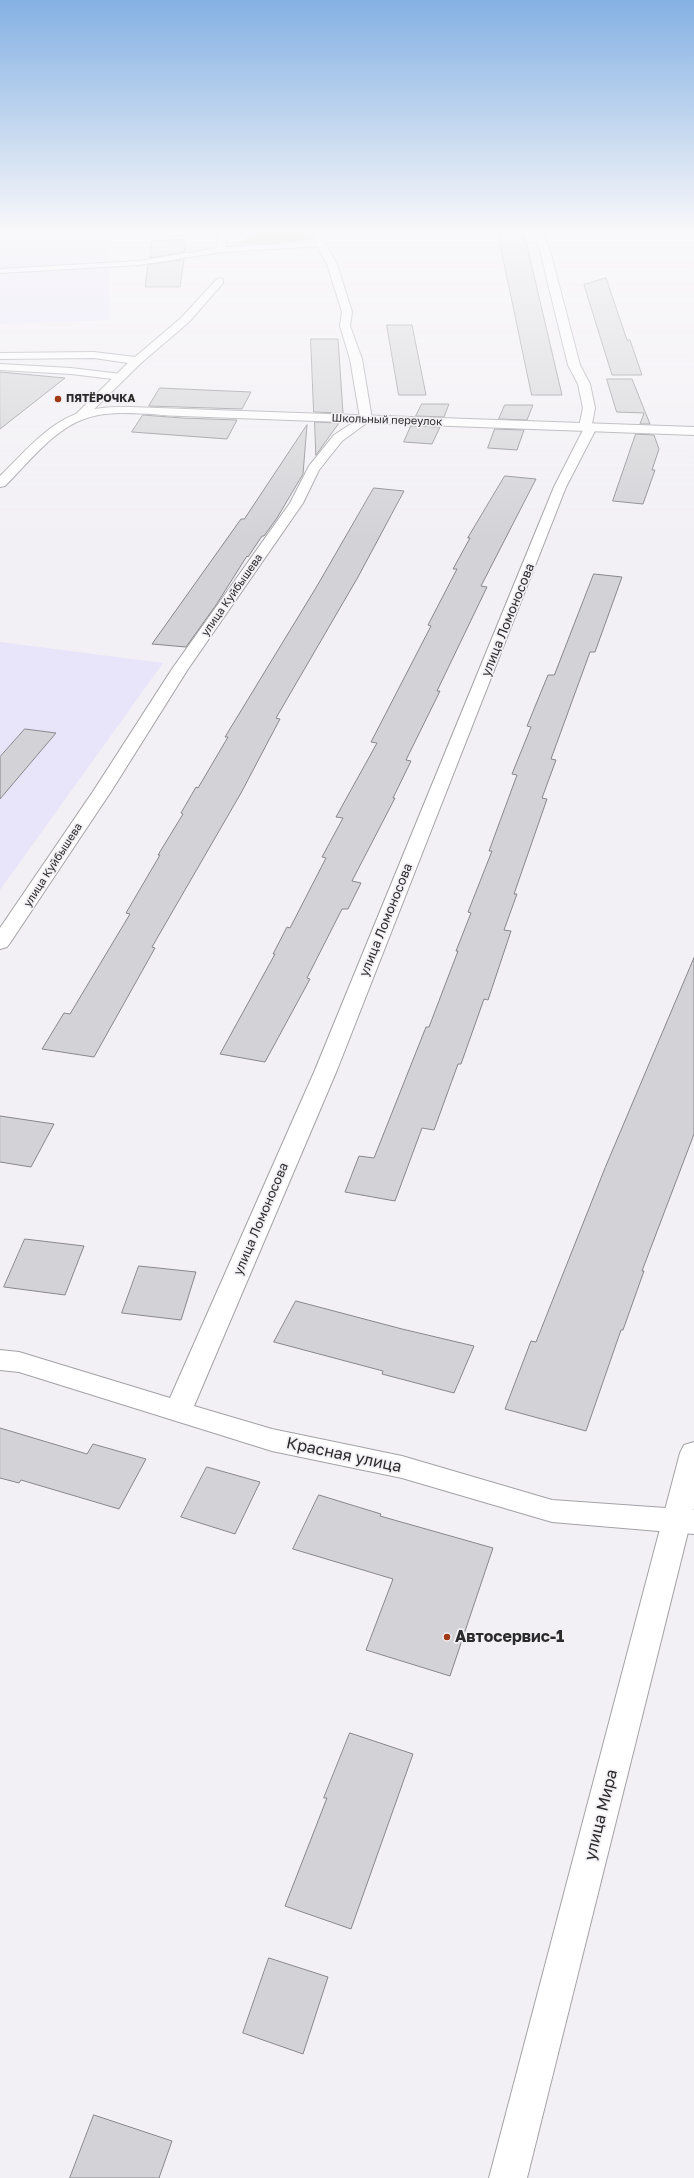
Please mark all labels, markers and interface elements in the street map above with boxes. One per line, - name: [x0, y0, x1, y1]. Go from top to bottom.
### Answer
- place label: ПЯТЁРОЧКА: [66, 392, 135, 406]
- marker: ПЯТЁРОЧКА: [53, 394, 63, 404]
- street label: Школьный переулок: [331, 411, 443, 429]
- street label: улица Куйбышева: [199, 551, 265, 639]
- street label: улица Ломоносова: [478, 561, 538, 679]
- street label: улица Куйбышева: [21, 821, 85, 909]
- street label: улица Ломоносова: [356, 861, 416, 979]
- street label: улица Ломоносова: [230, 1160, 292, 1278]
- street label: Красная улица: [284, 1433, 404, 1477]
- place label: Автосервис-1: [455, 1627, 564, 1647]
- marker: Автосервис-1: [442, 1632, 452, 1642]
- street label: улица Мира: [580, 1767, 622, 1863]

